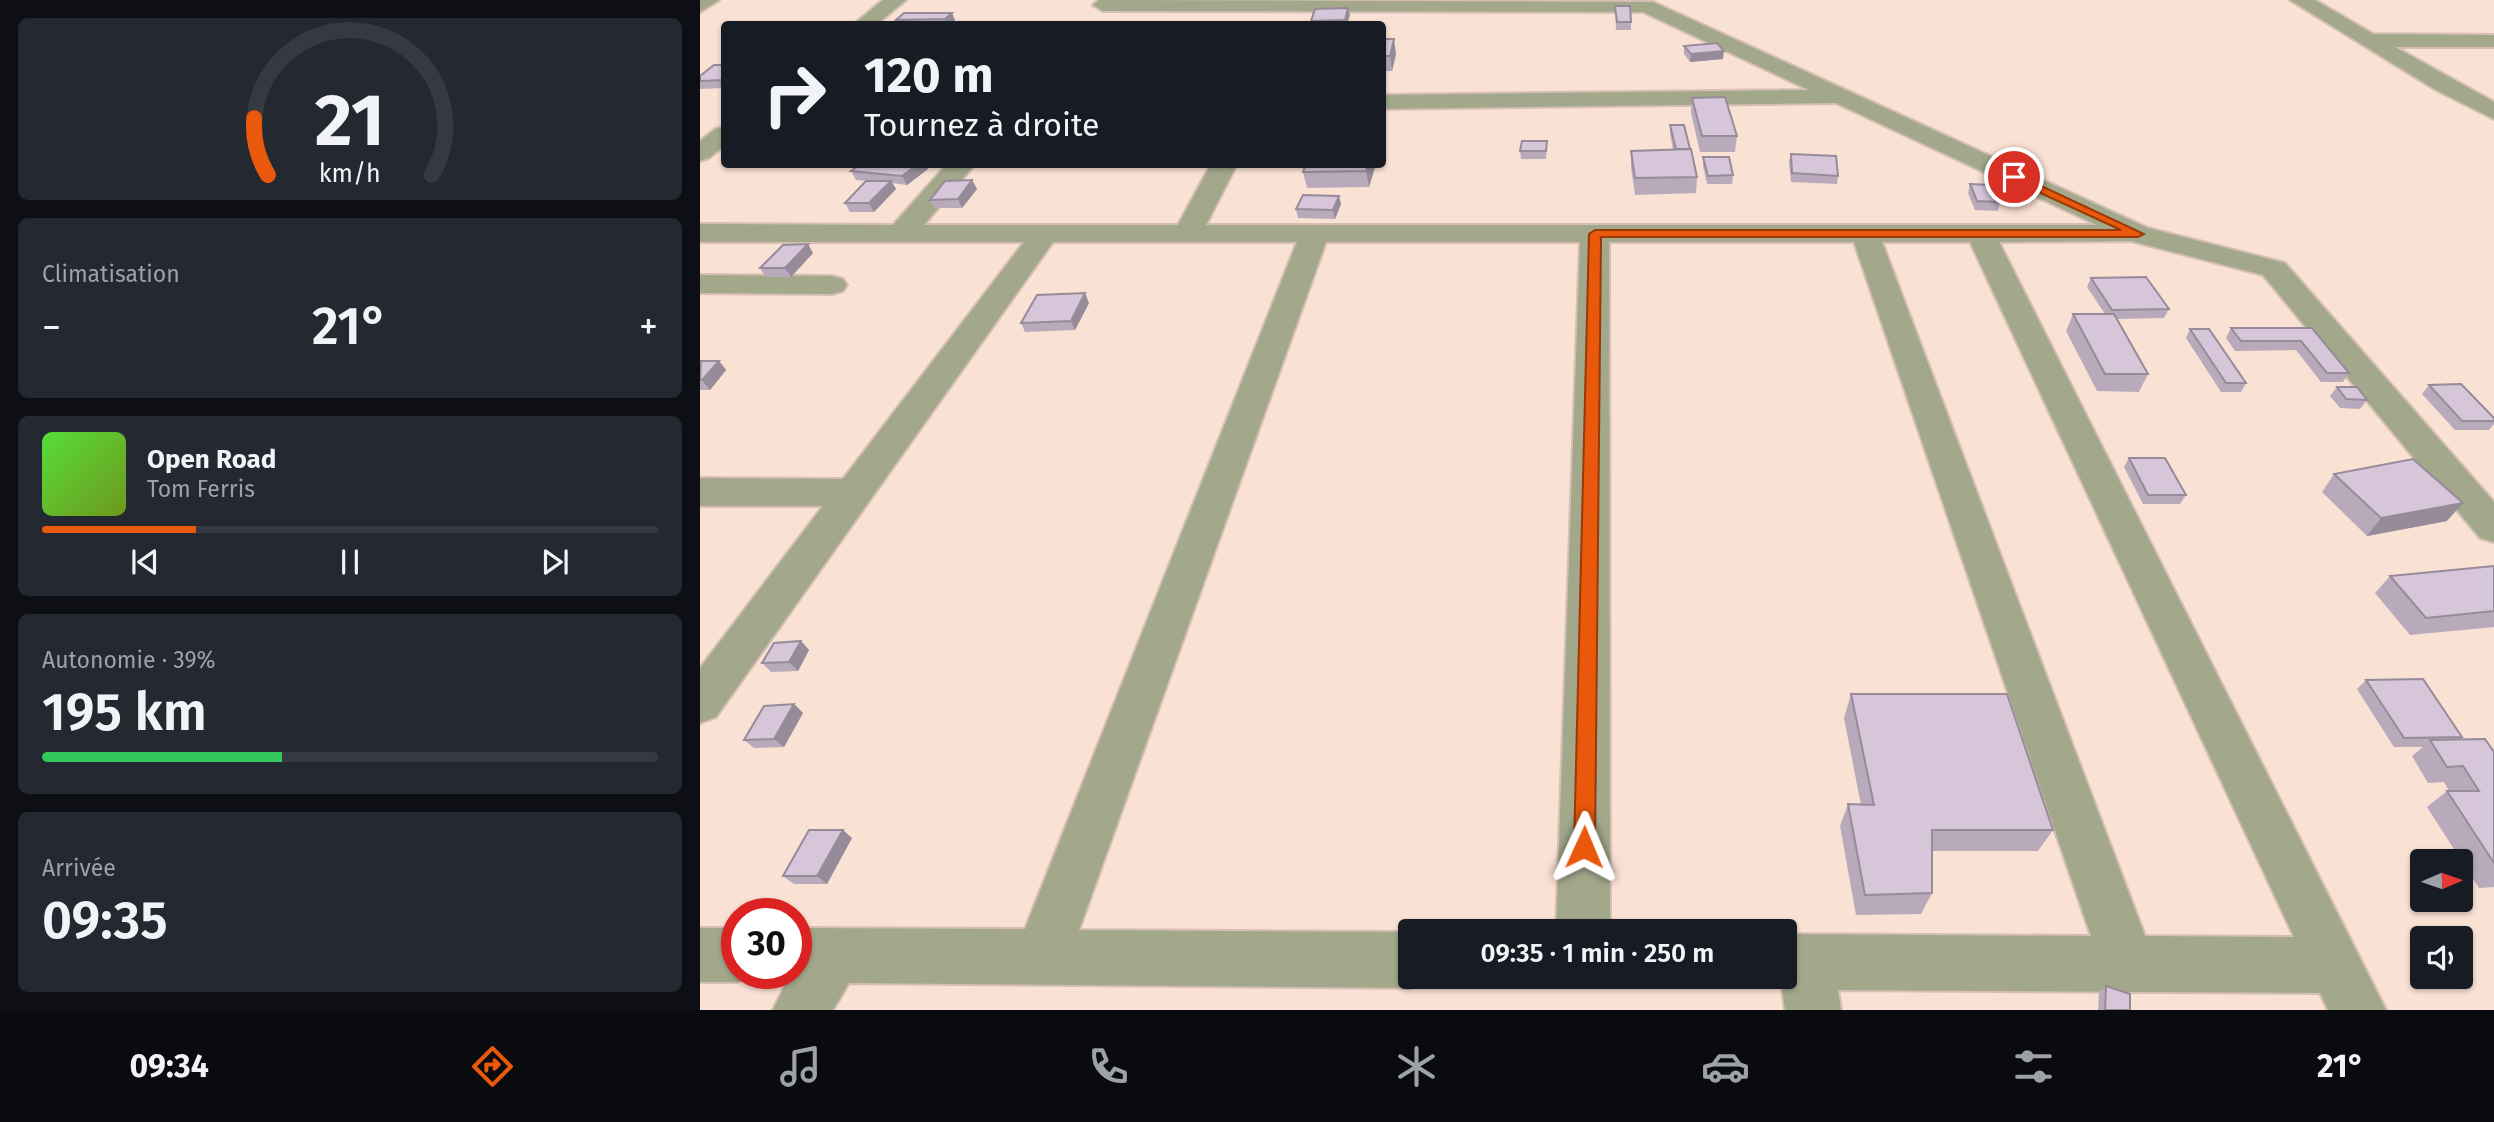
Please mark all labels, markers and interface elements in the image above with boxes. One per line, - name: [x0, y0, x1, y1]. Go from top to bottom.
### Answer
- text: 120 m: [864, 46, 994, 105]
- icon: right: [749, 49, 840, 140]
- text: 21: [315, 77, 385, 164]
- text: Tournez à droite: [864, 106, 1100, 144]
- pin: [1984, 147, 2044, 207]
- icon: arrive: [1995, 158, 2033, 196]
- text: km/h: [319, 159, 381, 189]
- text: Climatisation: [42, 260, 180, 288]
- text: 21°: [312, 295, 388, 358]
- text: −: [42, 304, 61, 350]
- text: +: [639, 304, 658, 350]
- text: Open Road: [147, 444, 276, 475]
- text: Tom Ferris: [147, 475, 255, 503]
- icon: previous: [126, 543, 164, 581]
- icon: pause: [331, 543, 369, 581]
- icon: next: [536, 543, 574, 581]
- text: Autonomie · 39%: [42, 646, 216, 674]
- text: 195 km: [42, 681, 207, 744]
- position arrow: [1547, 810, 1621, 884]
- north arrow: [2410, 849, 2473, 912]
- map controls: [2410, 849, 2473, 989]
- text: Arrivée: [42, 854, 116, 882]
- text: 09:35: [42, 889, 168, 952]
- speed limit sign: 30: [721, 898, 812, 989]
- button: sound: [2410, 926, 2473, 989]
- text: 09:35 · 1 min · 250 m: [1481, 938, 1714, 969]
- icon: directions: [468, 1042, 517, 1091]
- icon: music: [776, 1042, 825, 1091]
- icon: phone: [1084, 1042, 1133, 1091]
- icon: climate: [1392, 1042, 1441, 1091]
- icon: car: [1701, 1042, 1750, 1091]
- icon: filters: [2009, 1042, 2058, 1091]
- text: 09:34: [130, 1047, 209, 1085]
- text: 21°: [2317, 1047, 2364, 1085]

